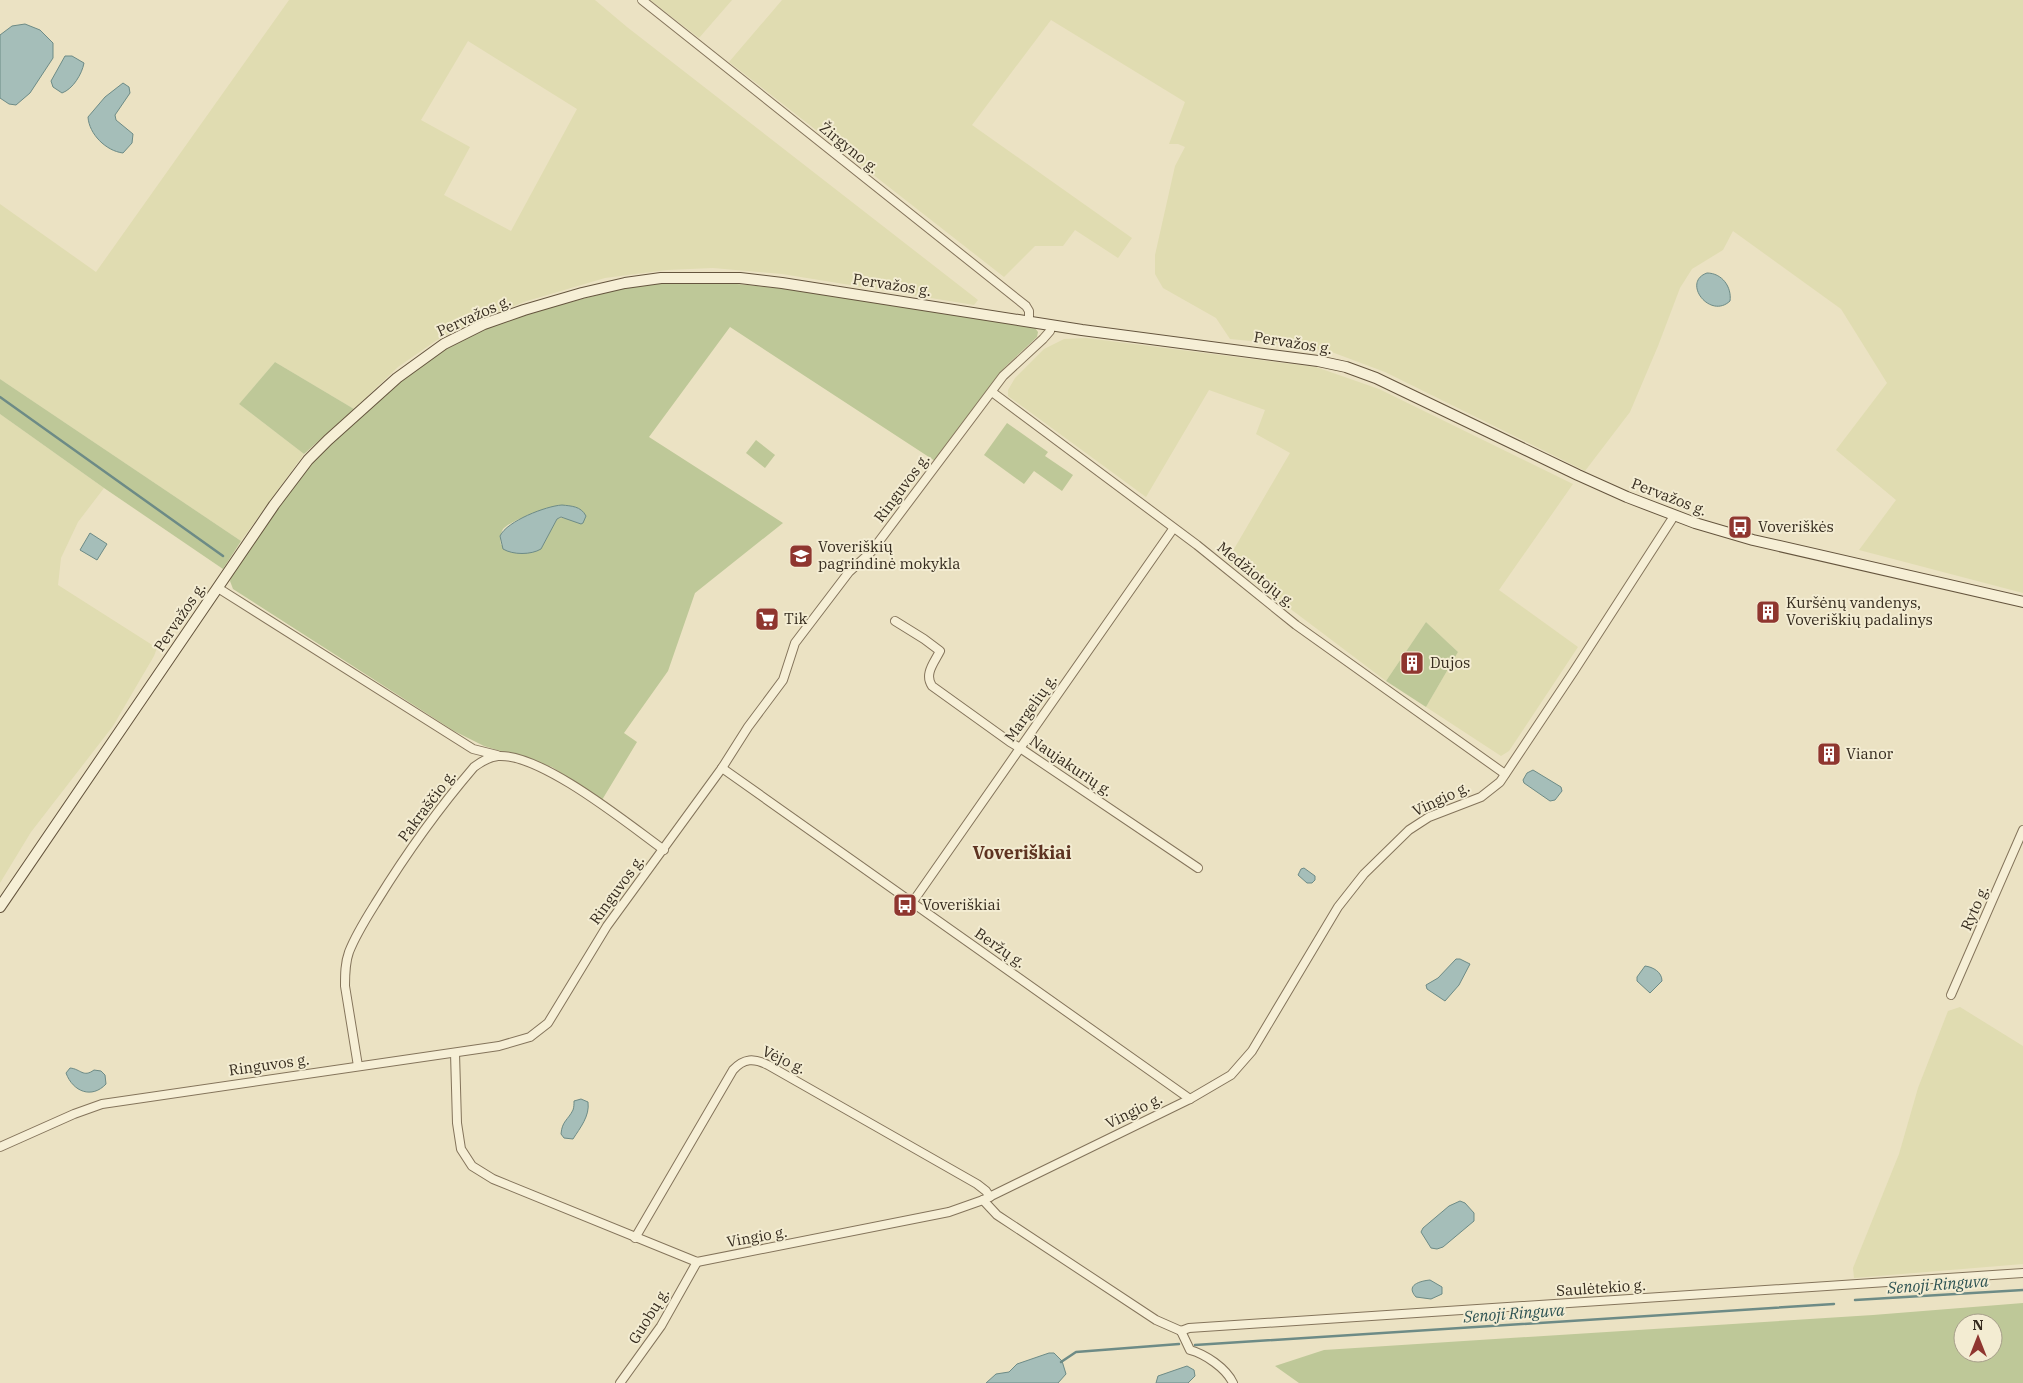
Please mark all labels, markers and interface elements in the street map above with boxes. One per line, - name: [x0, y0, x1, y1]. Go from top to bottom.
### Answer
- street label: Žirgyno g.: [816, 118, 883, 177]
- street label: Pervažos g.: [851, 269, 933, 300]
- street label: Pervažos g.: [434, 291, 514, 340]
- street label: Pervažos g.: [1252, 327, 1334, 358]
- street label: Ringuvos g.: [870, 449, 934, 526]
- street label: Pervažos g.: [1629, 473, 1710, 520]
- bus stop icon: Voveriškės: [1727, 514, 1753, 540]
- place label: Voveriškės: [1758, 517, 1834, 536]
- place label: Voveriškių pagrindinė mokykla: [818, 537, 961, 573]
- street label: Medžiotojų g.: [1214, 537, 1299, 612]
- school or university icon: Voveriškių pagrindinė mokykla: [788, 543, 814, 569]
- street label: Pervažos g.: [150, 579, 210, 655]
- place label: Kuršėnų vandenys, Voveriškių padalinys: [1786, 593, 1933, 629]
- building icon: Kuršėnų vandenys, Voveriškių padalinys: [1755, 599, 1781, 625]
- supermarket icon: Tik: [754, 606, 780, 632]
- place label: Tik: [784, 609, 808, 628]
- building icon: Dujos: [1399, 650, 1425, 676]
- place label: Dujos: [1430, 653, 1470, 672]
- street label: Margelių g.: [1000, 670, 1061, 745]
- street label: Naujakurių g.: [1026, 731, 1116, 800]
- building icon: Vianor: [1816, 741, 1842, 767]
- place label: Vianor: [1846, 744, 1894, 763]
- street label: Pakraščio g.: [393, 766, 460, 845]
- street label: Vingio g.: [1409, 777, 1473, 820]
- district label: Voveriškiai: [972, 841, 1072, 864]
- street label: Ringuvos g.: [585, 851, 648, 928]
- street label: Ryto g.: [1956, 882, 1993, 933]
- bus stop icon: Voveriškiai: [892, 892, 918, 918]
- place label: Voveriškiai: [922, 895, 1001, 914]
- street label: Beržų g.: [971, 923, 1029, 972]
- street label: Vėjo g.: [759, 1041, 809, 1078]
- street label: Ringuvos g.: [227, 1049, 311, 1080]
- street label: Vingio g.: [1102, 1089, 1165, 1132]
- street label: Vingio g.: [725, 1222, 789, 1251]
- water label: Senoji Ringuva: [1886, 1270, 1990, 1298]
- street label: Saulėtekio g.: [1555, 1275, 1646, 1300]
- street label: Guobų g.: [624, 1284, 673, 1347]
- water label: Senoji Ringuva: [1462, 1299, 1566, 1327]
- north arrow: [1953, 1313, 2003, 1363]
- text: N: [1972, 1316, 1984, 1334]

